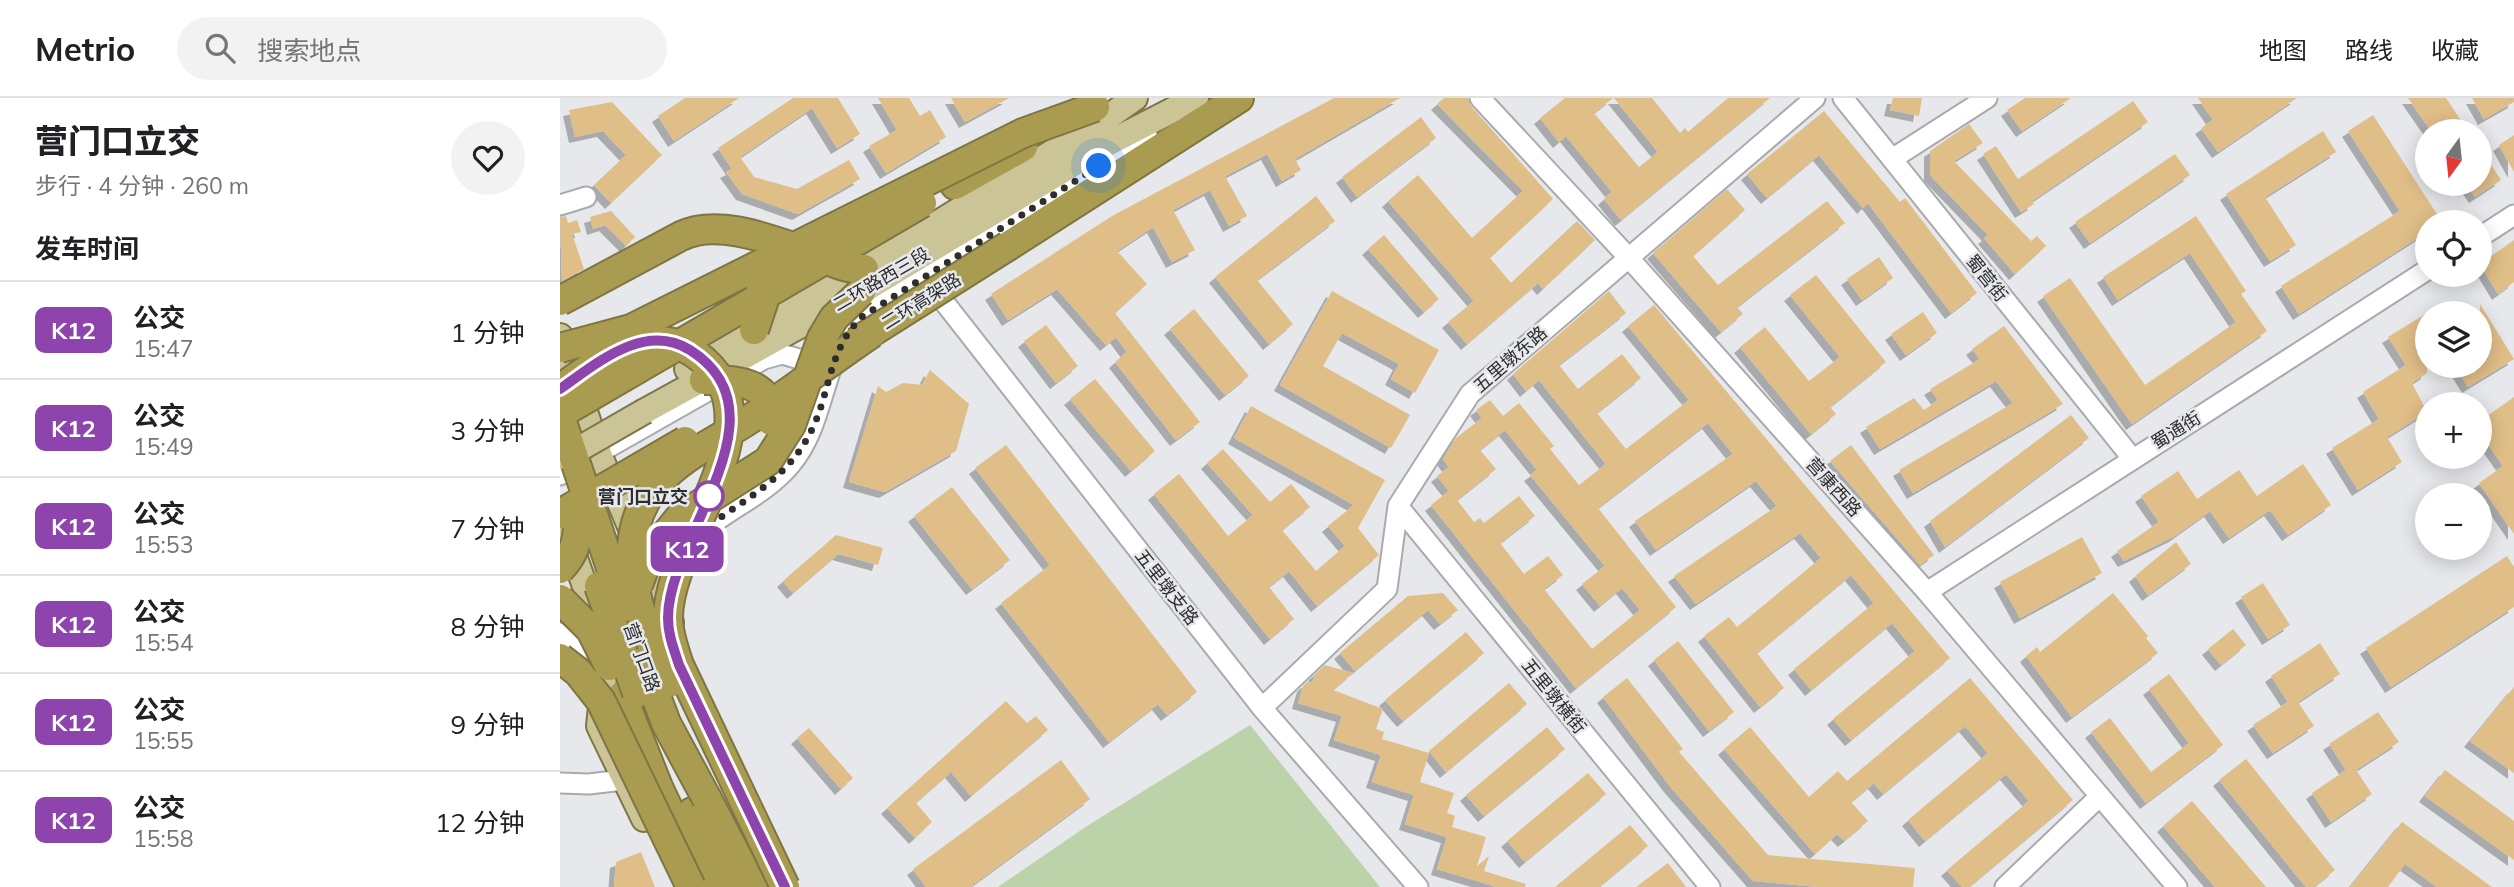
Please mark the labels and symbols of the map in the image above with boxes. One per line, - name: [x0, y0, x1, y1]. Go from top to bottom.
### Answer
- north arrow: [2415, 119, 2492, 196]
- your location: [1081, 148, 1116, 183]
- street label: 二环路西三段: [828, 242, 934, 316]
- street label: 蜀营街: [1961, 250, 2013, 306]
- street label: 二环高架路: [877, 267, 965, 335]
- street label: 五里墩东路: [1468, 321, 1552, 397]
- street label: 蜀通街: [2147, 406, 2205, 454]
- street label: 营康西路: [1801, 453, 1867, 521]
- marker: 营门口立交: [694, 481, 724, 511]
- place label: 营门口立交: [598, 485, 688, 508]
- line badge: K12: [647, 526, 727, 572]
- street label: 五里墩支路: [1130, 544, 1204, 630]
- street label: 营门口路: [619, 619, 665, 695]
- street label: 五里墩横街: [1517, 654, 1591, 738]

